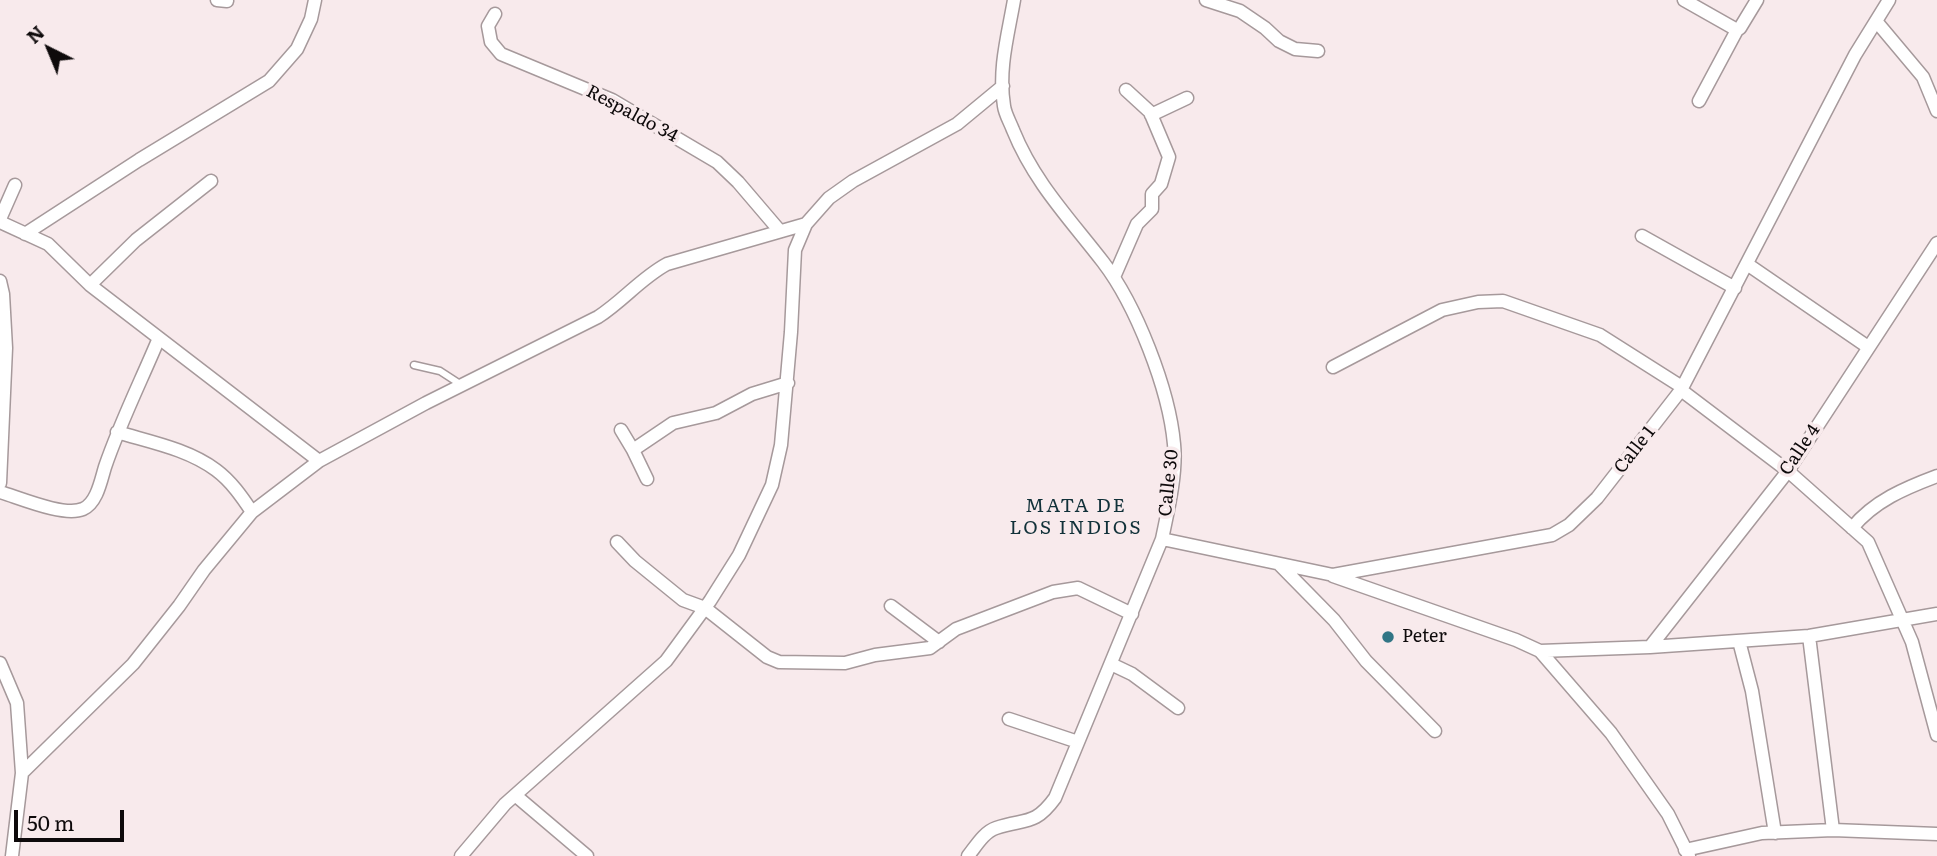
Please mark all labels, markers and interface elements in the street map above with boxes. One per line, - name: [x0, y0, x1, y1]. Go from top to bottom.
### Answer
- north arrow: [14, 14, 84, 84]
- text: N: [19, 18, 50, 49]
- street label: Respaldo 34: [582, 81, 682, 147]
- street label: Calle 4: [1775, 420, 1825, 480]
- street label: Calle 1: [1610, 422, 1660, 478]
- street label: Calle 30: [1155, 449, 1183, 517]
- district label: MATA DE LOS INDIOS: [1011, 495, 1141, 539]
- place label: Peter: [1402, 626, 1447, 648]
- marker: Peter: [1380, 629, 1396, 645]
- scale bar: [18, 796, 128, 840]
- text: 50 m: [27, 806, 74, 837]

